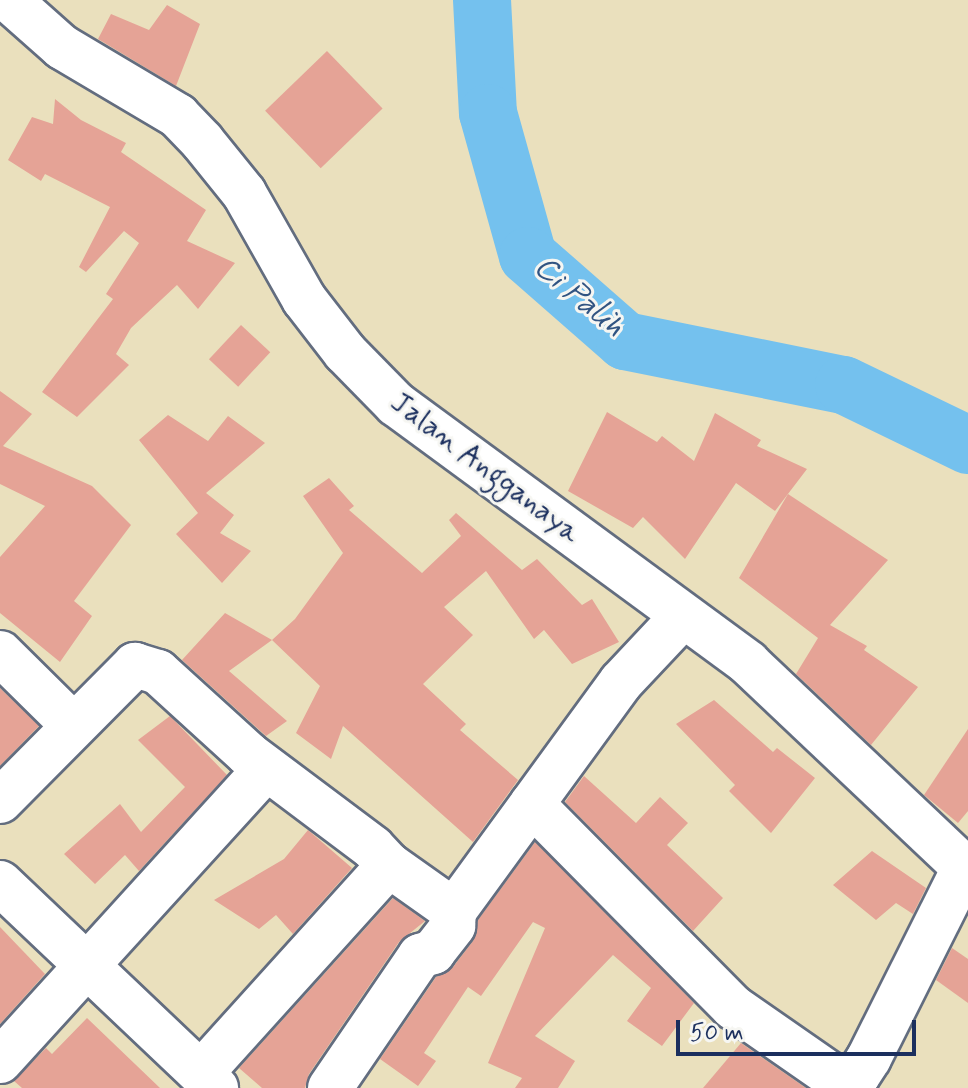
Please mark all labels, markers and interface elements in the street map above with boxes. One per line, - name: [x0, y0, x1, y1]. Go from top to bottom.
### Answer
- water label: Ci Palih: [525, 248, 633, 346]
- street label: Jalan Angganaya: [383, 385, 587, 551]
- scale bar: [680, 1004, 920, 1054]
- text: 50 m: [690, 1018, 744, 1049]

